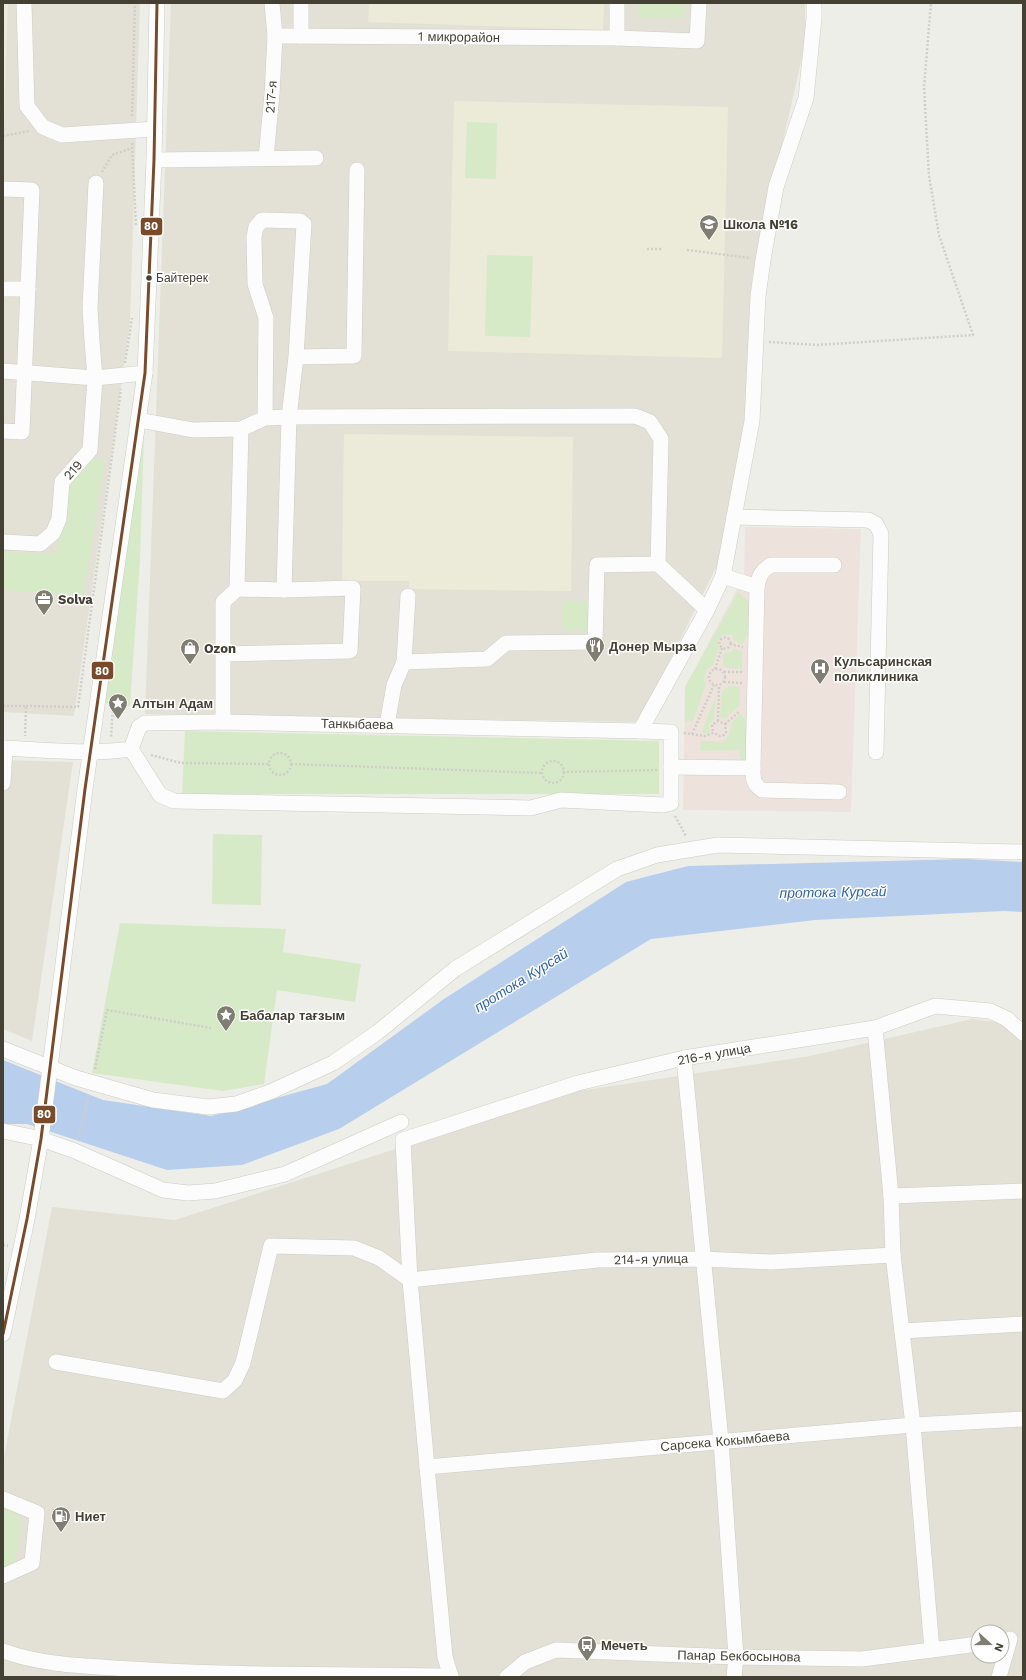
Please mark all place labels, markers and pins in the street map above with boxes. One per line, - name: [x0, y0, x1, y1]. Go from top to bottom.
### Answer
- school or university icon: Школа №16: [698, 213, 720, 241]
- place label: Школа №16: [723, 217, 798, 232]
- place label: Байтерек: [156, 271, 209, 285]
- marker: Байтерек: [144, 273, 154, 283]
- office icon: Solva: [33, 588, 55, 616]
- place label: Solva: [58, 592, 93, 607]
- restaurant icon: Донер Мырза: [584, 635, 606, 663]
- shop icon: Ozon: [179, 637, 201, 665]
- place label: Донер Мырза: [609, 639, 697, 654]
- place label: Ozon: [204, 641, 236, 656]
- place label: Кульсаринская поликлиника: [834, 654, 932, 684]
- hospital icon: Кульсаринская поликлиника: [809, 657, 831, 685]
- place icon: Алтын Адам: [107, 692, 129, 720]
- place label: Алтын Адам: [132, 696, 213, 711]
- place icon: Бабалар тағзым: [215, 1004, 237, 1032]
- place label: Бабалар тағзым: [240, 1008, 345, 1023]
- fuel station icon: Ниет: [50, 1505, 72, 1533]
- place label: Ниет: [75, 1509, 106, 1524]
- bus stop icon: Мечеть: [576, 1634, 598, 1662]
- place label: Мечеть: [601, 1638, 648, 1653]

